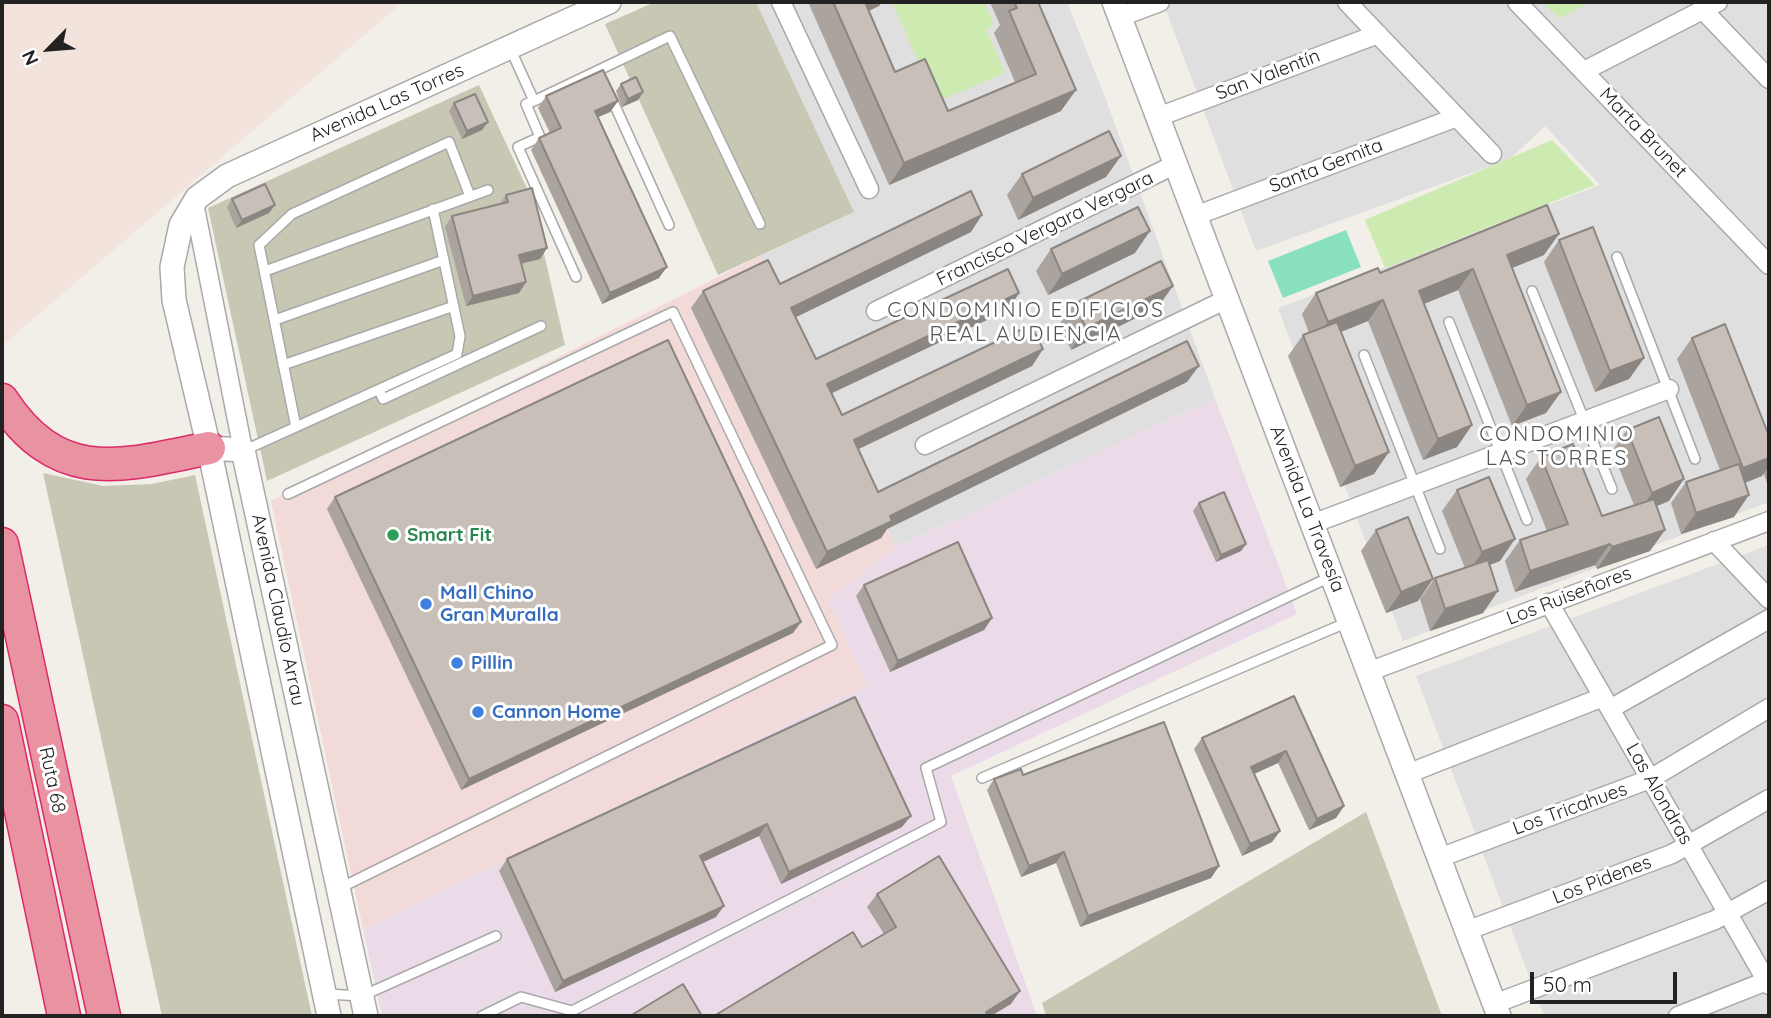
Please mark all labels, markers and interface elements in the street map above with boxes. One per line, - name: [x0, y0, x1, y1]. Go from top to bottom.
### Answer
- north arrow: [14, 14, 84, 84]
- street label: San Valentín: [1213, 45, 1323, 105]
- text: N: [16, 46, 44, 69]
- street label: Avenida Las Torres: [307, 59, 467, 147]
- street label: Marta Brunet: [1594, 83, 1692, 183]
- street label: Santa Gemita: [1266, 134, 1386, 198]
- street label: Francisco Vergara Vergara: [933, 167, 1157, 291]
- district label: CONDOMINIO EDIFICIOS REAL AUDIENCIA: [890, 298, 1162, 348]
- district label: CONDOMINIO LAS TORRES: [1480, 422, 1634, 472]
- street label: Avenida La Travesía: [1265, 423, 1349, 595]
- street label: Avenida Claudio Arrau: [247, 512, 309, 708]
- place label: Smart Fit: [407, 524, 492, 546]
- marker: Smart Fit: [385, 527, 401, 543]
- street label: Los Ruiseñores: [1503, 562, 1635, 630]
- place label: Mall Chino Gran Muralla: [440, 582, 559, 626]
- marker: Mall Chino Gran Muralla: [418, 596, 434, 612]
- place label: Pillin: [471, 652, 513, 674]
- marker: Pillin: [449, 655, 465, 671]
- place label: Cannon Home: [492, 701, 621, 723]
- marker: Cannon Home: [470, 704, 486, 720]
- street label: Las Alondras: [1621, 739, 1697, 849]
- street label: Ruta 68: [34, 745, 70, 815]
- street label: Los Tricahues: [1510, 778, 1630, 840]
- street label: Los Pidenes: [1549, 851, 1655, 909]
- scale bar: [1533, 958, 1680, 1002]
- text: 50 m: [1543, 971, 1592, 997]

